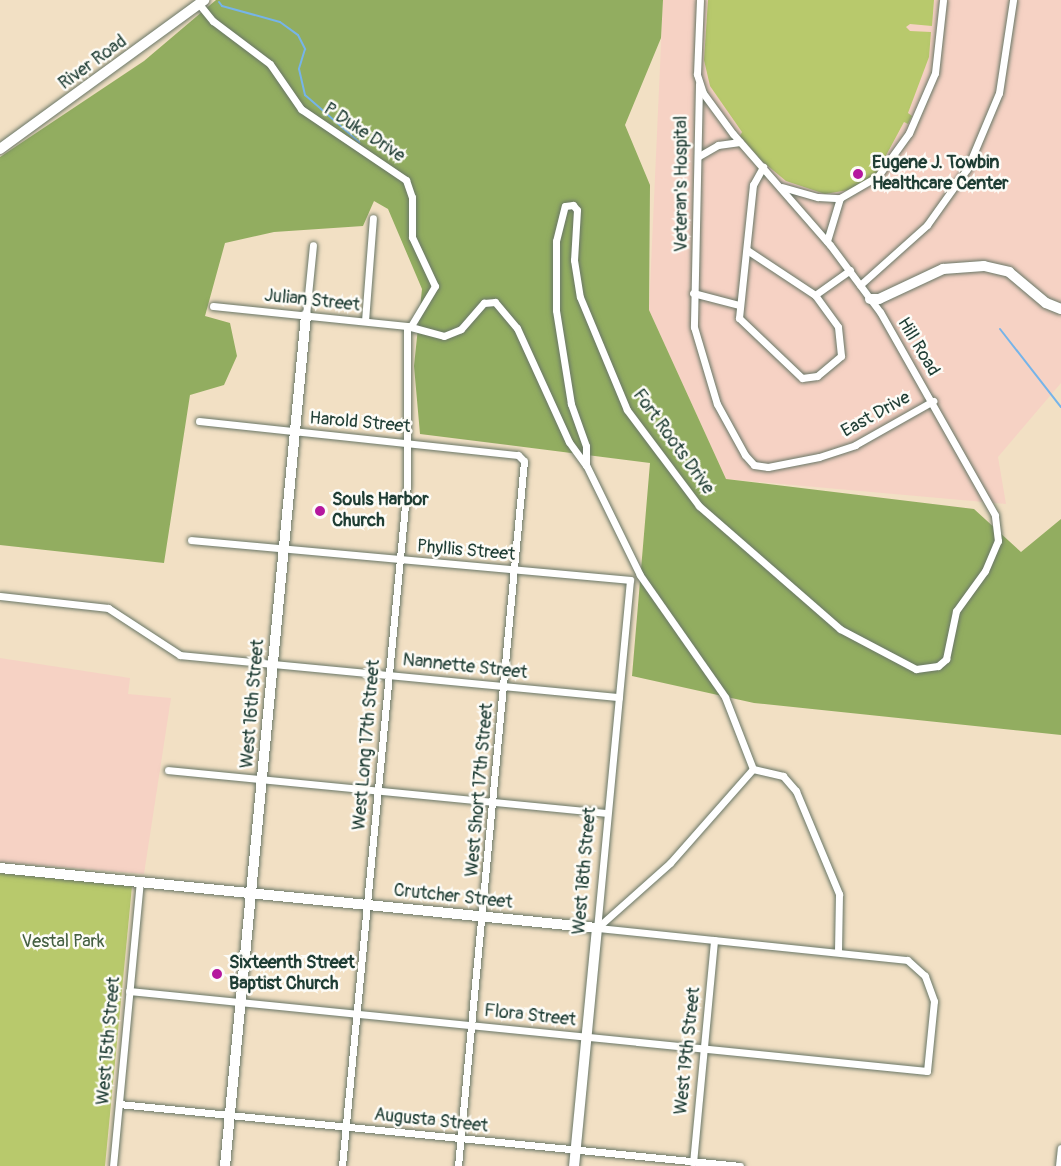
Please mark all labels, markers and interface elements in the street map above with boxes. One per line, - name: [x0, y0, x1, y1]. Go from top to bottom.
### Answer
- street label: River Road: [55, 31, 131, 95]
- street label: P Duke Drive: [319, 99, 409, 167]
- street label: Veteran's Hospital: [671, 116, 693, 252]
- place label: Eugene J. Towbin Healthcare Center: [872, 153, 1008, 195]
- marker: Eugene J. Towbin Healthcare Center: [849, 165, 867, 183]
- street label: Julian Street: [263, 285, 361, 317]
- street label: Hill Road: [892, 314, 944, 380]
- street label: Fort Roots Drive: [628, 385, 718, 499]
- street label: East Drive: [838, 387, 914, 443]
- street label: Harold Street: [309, 408, 411, 438]
- place label: Souls Harbor Church: [332, 490, 429, 532]
- marker: Souls Harbor Church: [313, 504, 327, 518]
- street label: Phyllis Street: [416, 536, 516, 566]
- street label: West 16th Street: [237, 639, 269, 769]
- street label: Nannette Street: [402, 650, 528, 684]
- street label: West Long 17th Street: [349, 659, 385, 831]
- street label: West Short 17th Street: [462, 702, 498, 878]
- street label: West 18th Street: [569, 806, 601, 936]
- street label: Crutcher Street: [392, 880, 514, 914]
- park label: Vestal Park: [21, 931, 105, 953]
- place label: Sixteenth Street Baptist Church: [229, 953, 355, 996]
- marker: Sixteenth Street Baptist Church: [210, 967, 224, 981]
- street label: West 15th Street: [93, 976, 125, 1106]
- street label: West 19th Street: [671, 986, 705, 1116]
- street label: Flora Street: [483, 1000, 577, 1032]
- street label: Augusta Street: [373, 1104, 489, 1138]

